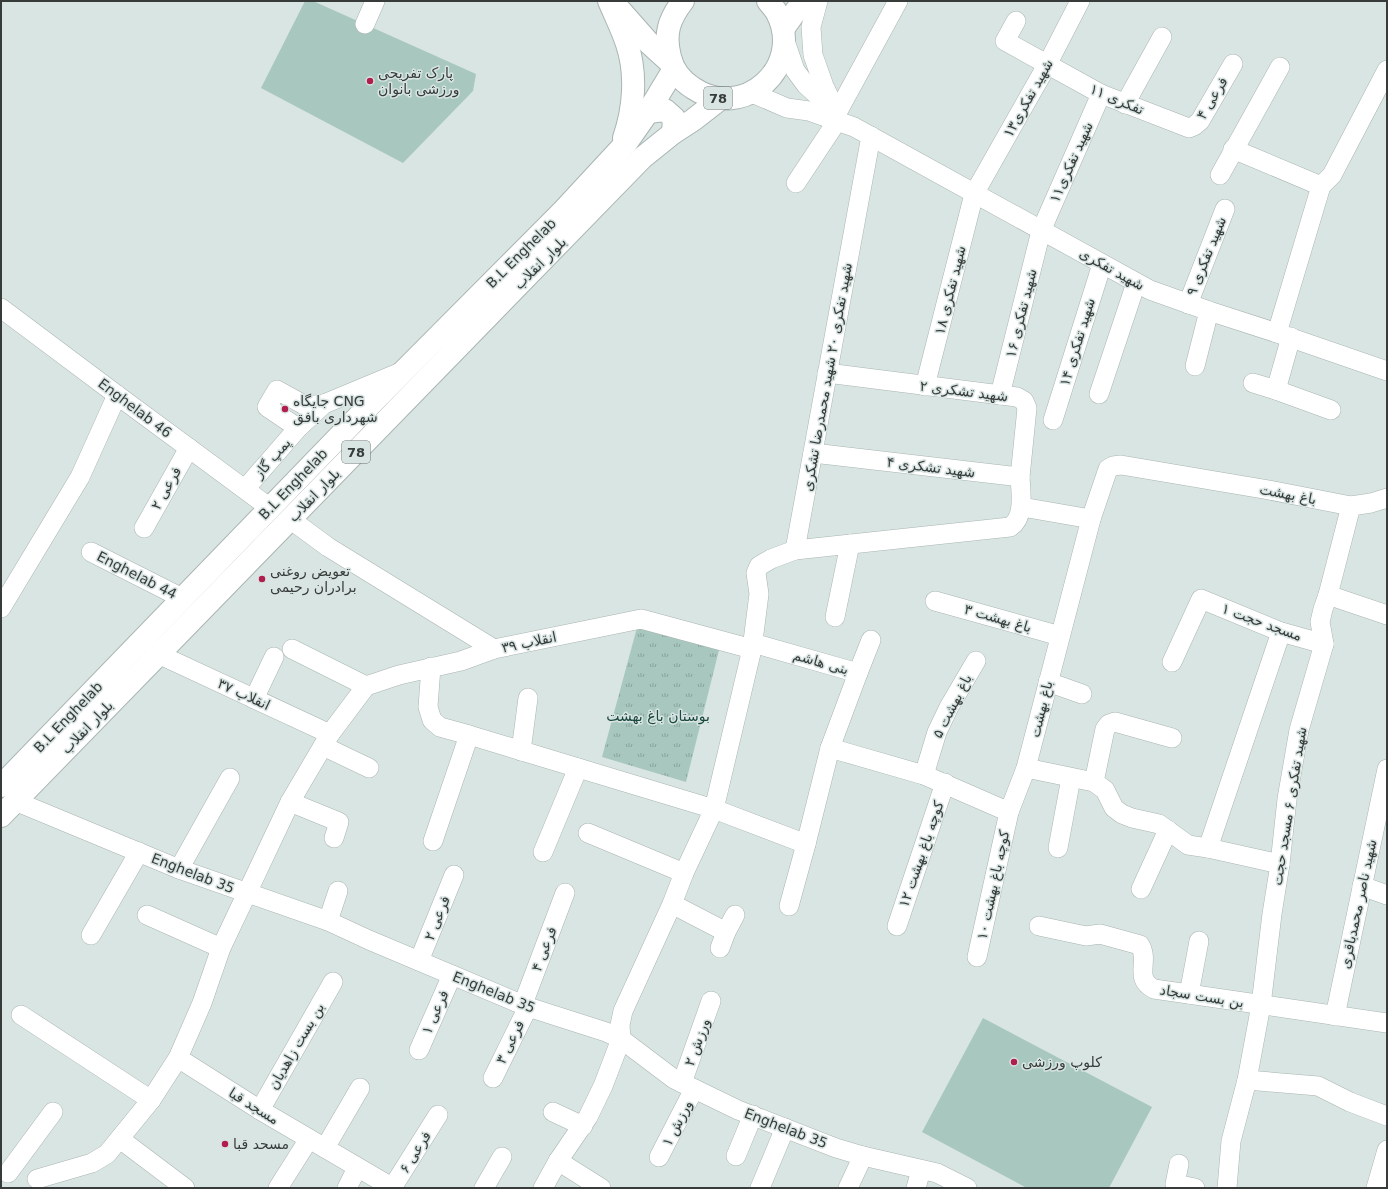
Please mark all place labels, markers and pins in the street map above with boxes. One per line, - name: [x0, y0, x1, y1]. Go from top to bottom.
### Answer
- place label: پارک تفریحی ورزشی بانوان: [378, 65, 460, 98]
- marker: پارک تفریحی ورزشی بانوان: [365, 76, 375, 86]
- place label: جایگاه CNG شهرداری بافق: [293, 393, 378, 426]
- marker: جایگاه CNG شهرداری بافق: [280, 404, 290, 414]
- place label: تعویض روغنی برادران رحیمی: [270, 563, 357, 596]
- marker: تعویض روغنی برادران رحیمی: [257, 574, 267, 584]
- place label: کلوپ ورزشی: [1022, 1054, 1102, 1071]
- marker: کلوپ ورزشی: [1009, 1057, 1019, 1067]
- place label: مسحد قبا: [233, 1136, 289, 1152]
- marker: مسحد قبا: [220, 1139, 230, 1149]

